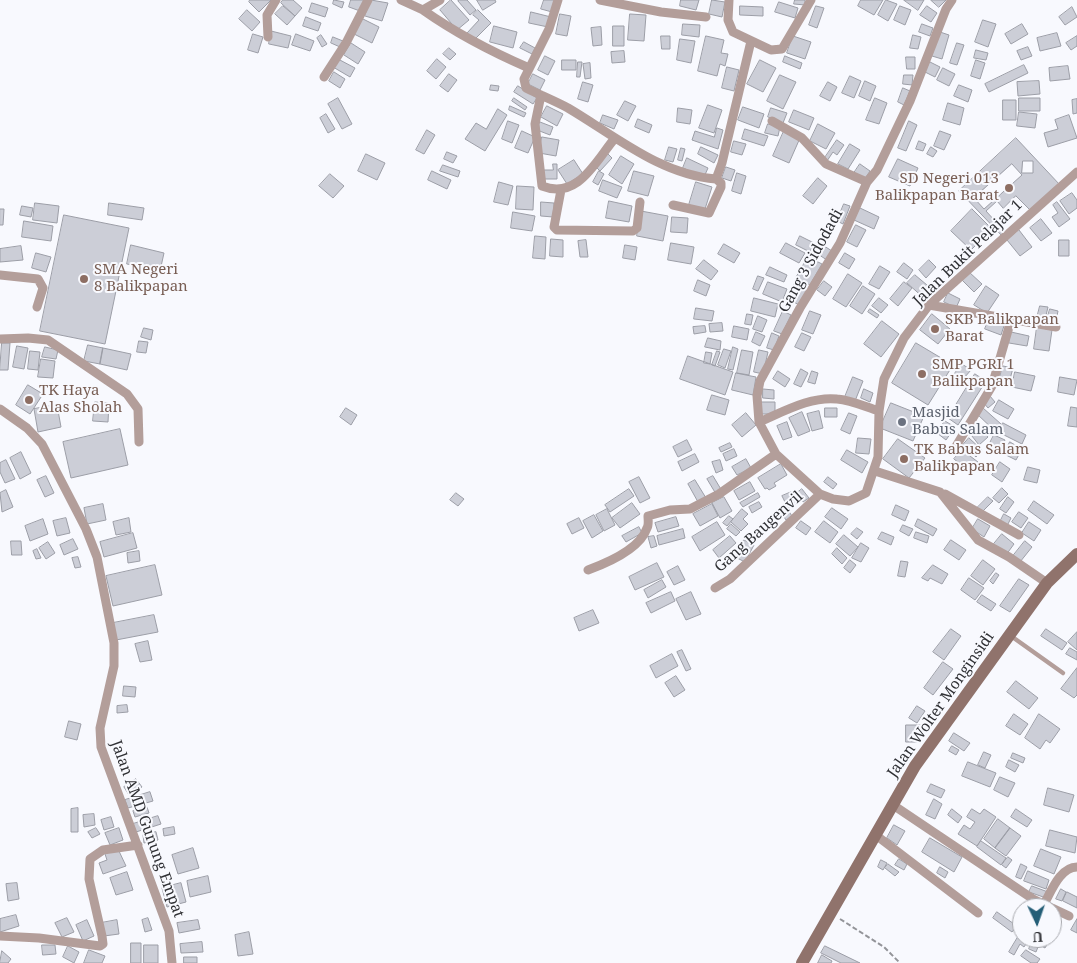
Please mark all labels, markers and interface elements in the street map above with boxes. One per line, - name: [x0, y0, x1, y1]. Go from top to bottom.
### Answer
- place label: SD Negeri 013 Balikpapan Barat: [875, 170, 999, 205]
- marker: SD Negeri 013 Balikpapan Barat: [1003, 182, 1015, 194]
- street label: Jalan Bukit Pelajar 1: [910, 196, 1026, 310]
- street label: Gang 3 Sidodadi: [775, 206, 847, 316]
- place label: SMA Negeri 8 Balikpapan: [94, 261, 188, 296]
- marker: SMA Negeri 8 Balikpapan: [78, 273, 90, 285]
- place label: SKB Balikpapan Barat: [945, 311, 1059, 346]
- marker: SKB Balikpapan Barat: [929, 323, 941, 335]
- place label: SMP PGRI 1 Balikpapan: [932, 356, 1015, 391]
- marker: SMP PGRI 1 Balikpapan: [916, 368, 928, 380]
- place label: TK Haya Alas Sholah: [39, 382, 122, 417]
- marker: TK Haya Alas Sholah: [23, 394, 35, 406]
- place label: Masjid Babus Salam: [912, 404, 1004, 439]
- marker: Masjid Babus Salam: [896, 416, 908, 428]
- place label: TK Babus Salam Balikpapan: [914, 441, 1029, 476]
- marker: TK Babus Salam Balikpapan: [898, 453, 910, 465]
- street label: Gang Baugenvil: [711, 488, 807, 576]
- street label: Jalan Wolter Monginsidi: [884, 629, 998, 781]
- street label: Jalan AMD Gunung Empat: [106, 738, 188, 920]
- north arrow: [1012, 898, 1062, 948]
- text: U: [1032, 928, 1043, 947]

